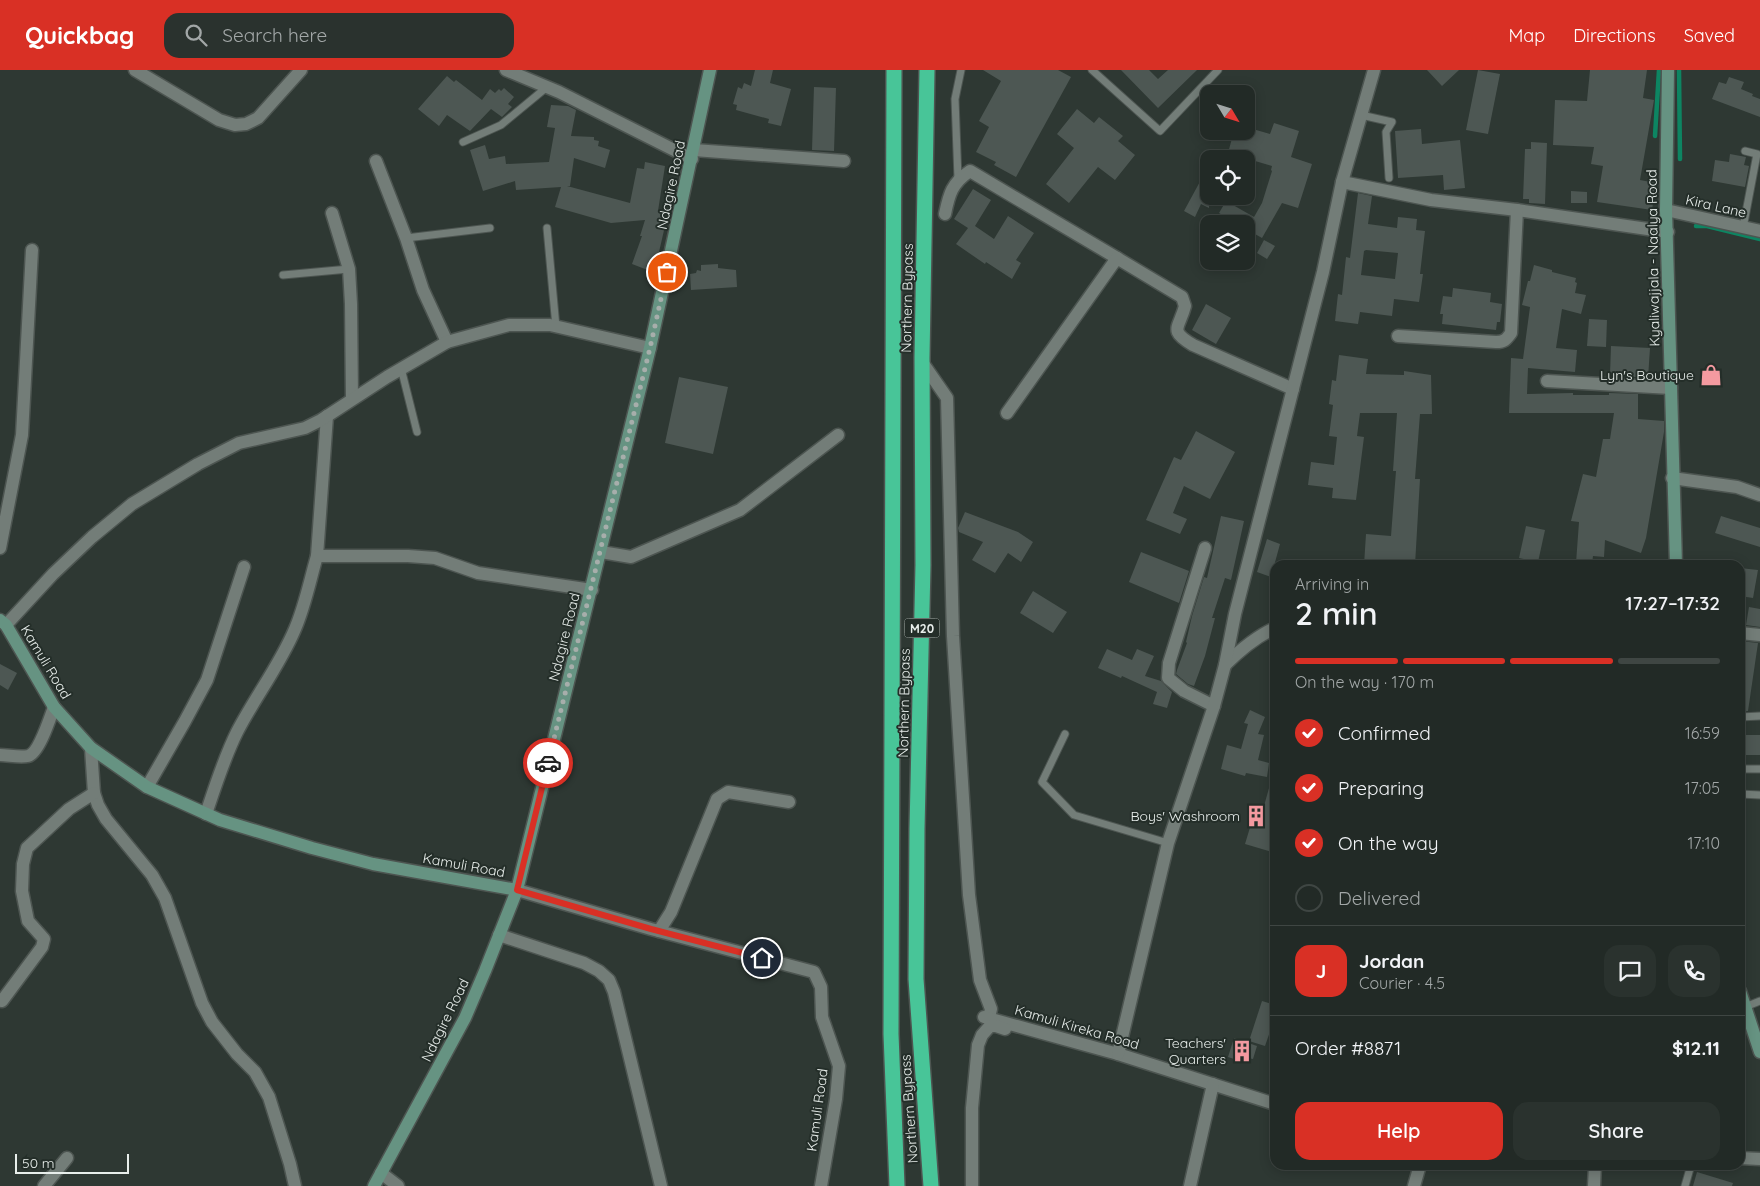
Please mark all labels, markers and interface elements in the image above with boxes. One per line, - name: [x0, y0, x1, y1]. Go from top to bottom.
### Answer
- search box: [164, 13, 514, 58]
- text: Quickbag: [25, 20, 134, 50]
- icon: search: [182, 21, 210, 49]
- text: Search here: [222, 23, 327, 47]
- text: Map: [1508, 24, 1545, 47]
- text: Directions: [1573, 24, 1656, 47]
- text: Saved: [1684, 24, 1735, 47]
- north arrow: [1200, 85, 1255, 140]
- map controls: [1200, 85, 1255, 270]
- street label: Ndagire Road: [653, 139, 689, 231]
- button: locate: [1200, 150, 1255, 205]
- street label: Kyaliwajjala - Naalya Road: [1642, 169, 1664, 347]
- street label: Kira Lane: [1684, 190, 1748, 222]
- button: layers: [1200, 215, 1255, 270]
- street label: Northern Bypass: [897, 243, 917, 353]
- pin: [646, 251, 688, 293]
- icon: bag: [653, 258, 681, 286]
- shop icon: Lyn's Boutique: [1698, 362, 1724, 388]
- place label: Lyn's Boutique: [1600, 366, 1694, 384]
- text: Arriving in: [1295, 574, 1369, 594]
- street label: Ndagire Road: [544, 591, 584, 683]
- text: 17:27–17:32: [1625, 591, 1720, 615]
- text: 2 min: [1295, 593, 1378, 633]
- road number: M20: [904, 618, 940, 638]
- street label: Kamuli Road: [17, 622, 75, 702]
- street label: Northern Bypass: [894, 648, 914, 758]
- text: On the way · 170 m: [1295, 672, 1434, 692]
- icon: check: [1295, 719, 1323, 747]
- text: Confirmed: [1338, 721, 1431, 745]
- text: 16:59: [1685, 723, 1720, 743]
- courier: [523, 738, 573, 788]
- icon: car: [534, 749, 562, 777]
- icon: check: [1295, 774, 1323, 802]
- text: Preparing: [1338, 776, 1424, 800]
- text: 17:05: [1685, 778, 1720, 798]
- building icon: Boys' Washroom: [1243, 803, 1269, 829]
- place label: Boys' Washroom: [1130, 807, 1240, 825]
- icon: check: [1295, 829, 1323, 857]
- text: On the way: [1338, 831, 1439, 855]
- text: 17:10: [1687, 833, 1720, 853]
- street label: Kamuli Road: [421, 849, 507, 881]
- text: Delivered: [1338, 886, 1421, 910]
- pin: [741, 937, 783, 979]
- icon: home: [748, 944, 776, 972]
- button: chat: [1604, 945, 1656, 997]
- button: phone: [1668, 945, 1720, 997]
- text: Jordan: [1359, 949, 1424, 973]
- text: J: [1316, 959, 1326, 983]
- text: Courier · 4.5: [1359, 973, 1445, 993]
- street label: Ndagire Road: [417, 975, 473, 1065]
- street label: Kamuli Kireka Road: [1013, 1001, 1141, 1053]
- place label: Teachers' Quarters: [1165, 1034, 1226, 1068]
- text: Order #8871: [1295, 1036, 1401, 1060]
- text: $12.11: [1672, 1036, 1720, 1060]
- building icon: Teachers' Quarters: [1229, 1038, 1255, 1064]
- street label: Northern Bypass: [896, 1054, 922, 1164]
- street label: Kamuli Road: [802, 1067, 832, 1153]
- button: Help: [1295, 1102, 1503, 1160]
- button: Share: [1513, 1102, 1720, 1160]
- scale bar: [15, 1151, 129, 1174]
- text: 50 m: [22, 1154, 55, 1172]

